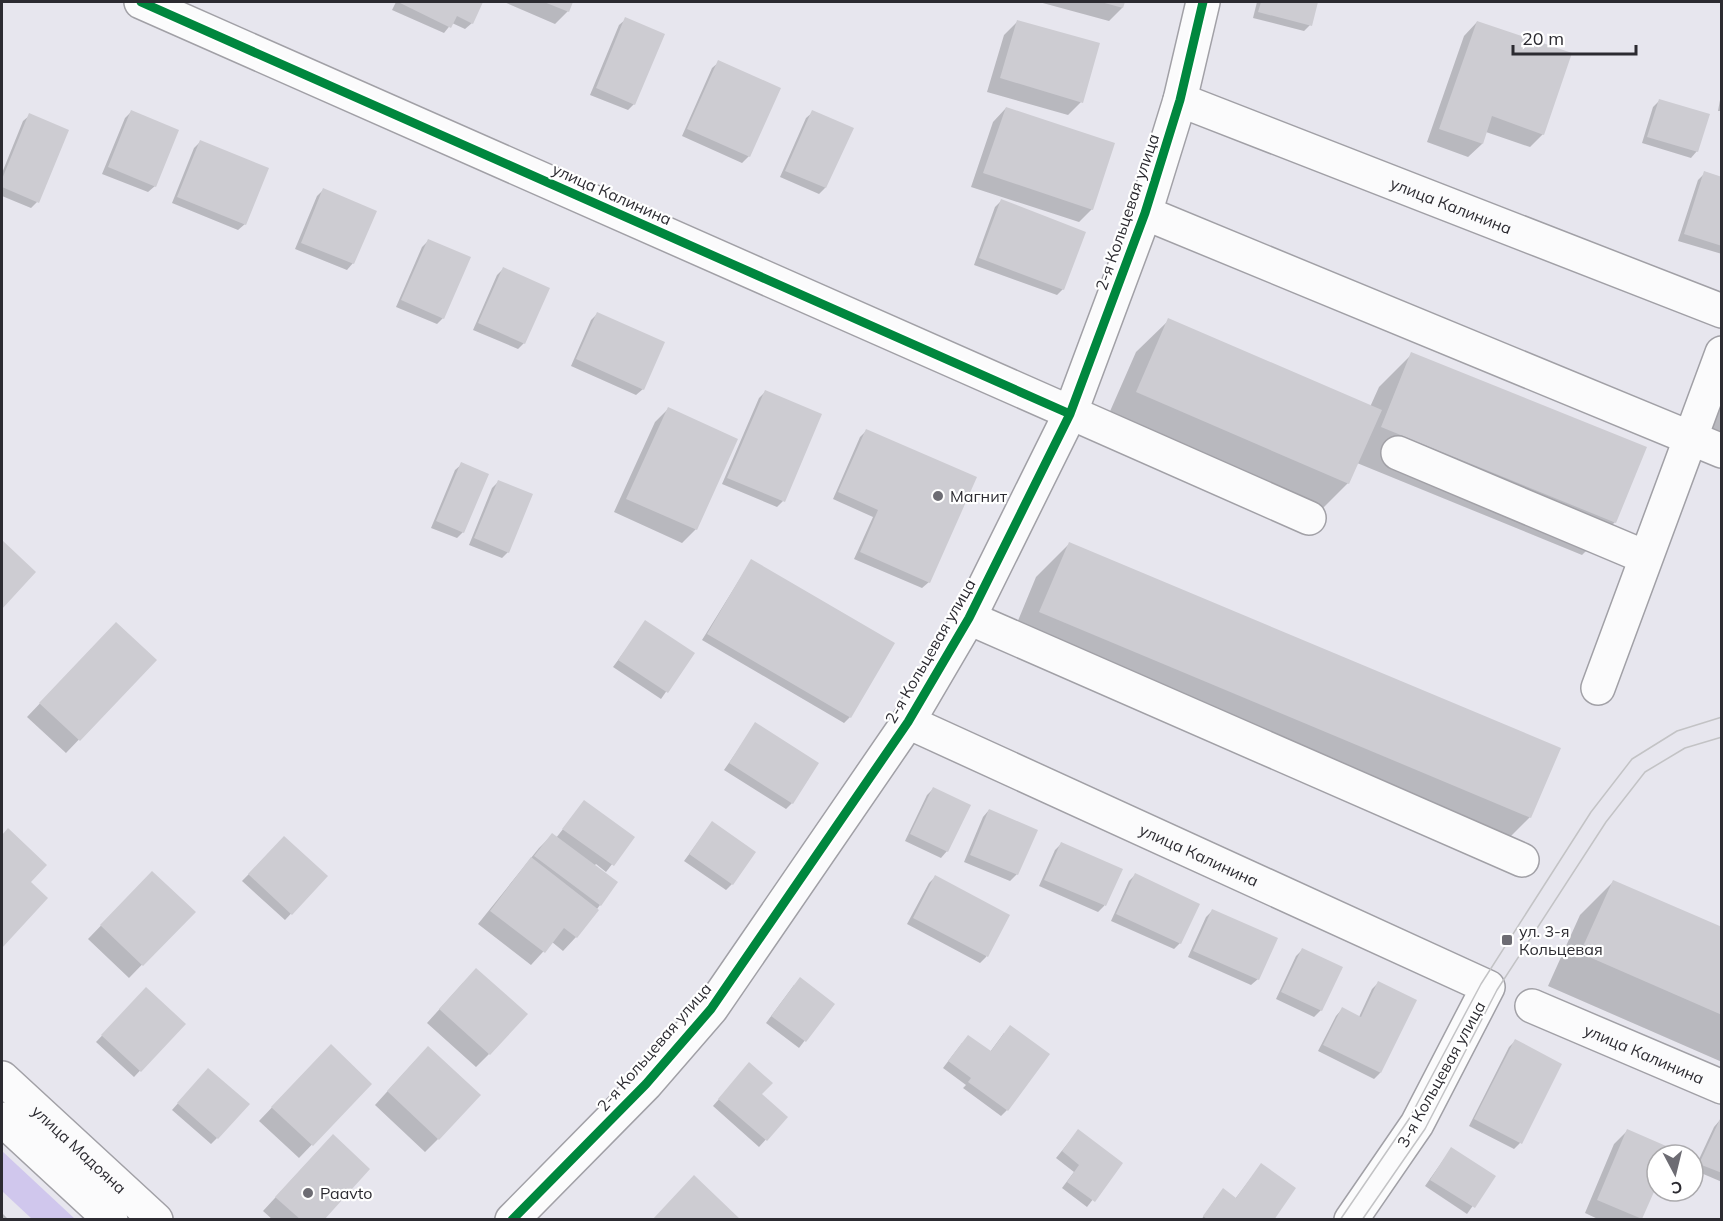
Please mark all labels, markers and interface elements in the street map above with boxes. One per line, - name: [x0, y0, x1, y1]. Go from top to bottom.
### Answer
- scale bar: [1513, 18, 1636, 56]
- text: 20 m: [1522, 27, 1564, 50]
- street label: 2-я Кольцевая улица: [1091, 131, 1163, 293]
- street label: улица Калинина: [549, 159, 675, 229]
- street label: улица Калинина: [1388, 173, 1515, 238]
- place label: Магнит: [950, 486, 1008, 506]
- marker: Магнит: [931, 489, 945, 503]
- street label: 2-я Кольцевая улица: [880, 575, 980, 727]
- street label: улица Калинина: [1136, 819, 1262, 891]
- place label: ул. 3-я Кольцевая: [1519, 921, 1603, 959]
- marker: ул. 3-я Кольцевая: [1500, 933, 1514, 947]
- street label: 2-я Кольцевая улица: [593, 979, 715, 1115]
- street label: 3-я Кольцевая улица: [1392, 997, 1490, 1151]
- street label: улица Калинина: [1581, 1019, 1707, 1088]
- street label: улица Мадояна: [28, 1101, 131, 1198]
- north arrow: [1645, 1143, 1705, 1203]
- text: С: [1670, 1177, 1683, 1198]
- place label: Paavto: [320, 1183, 372, 1203]
- marker: Paavto: [301, 1186, 315, 1200]

